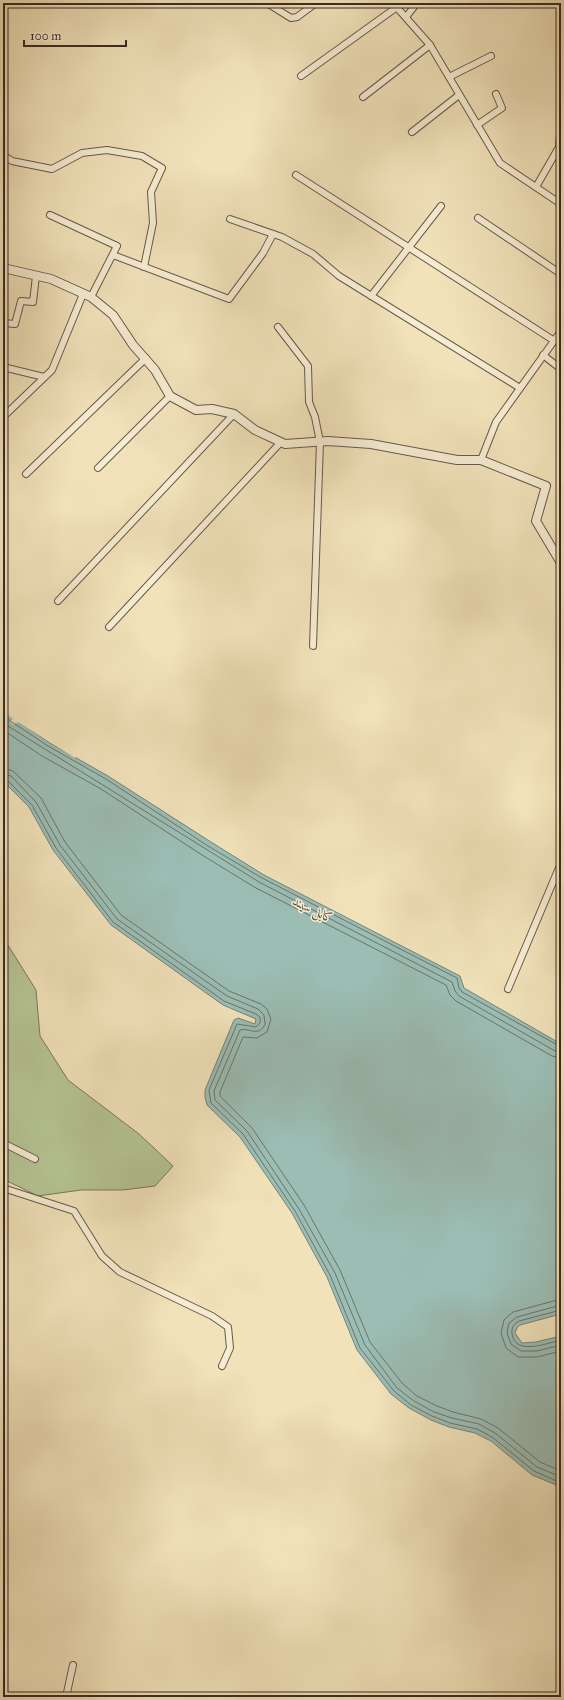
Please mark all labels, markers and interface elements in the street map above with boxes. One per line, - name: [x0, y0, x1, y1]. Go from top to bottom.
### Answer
- scale bar: [24, 22, 126, 48]
- text: 100 m: [30, 29, 61, 43]
- water label: کابل سيند: [289, 893, 336, 928]

